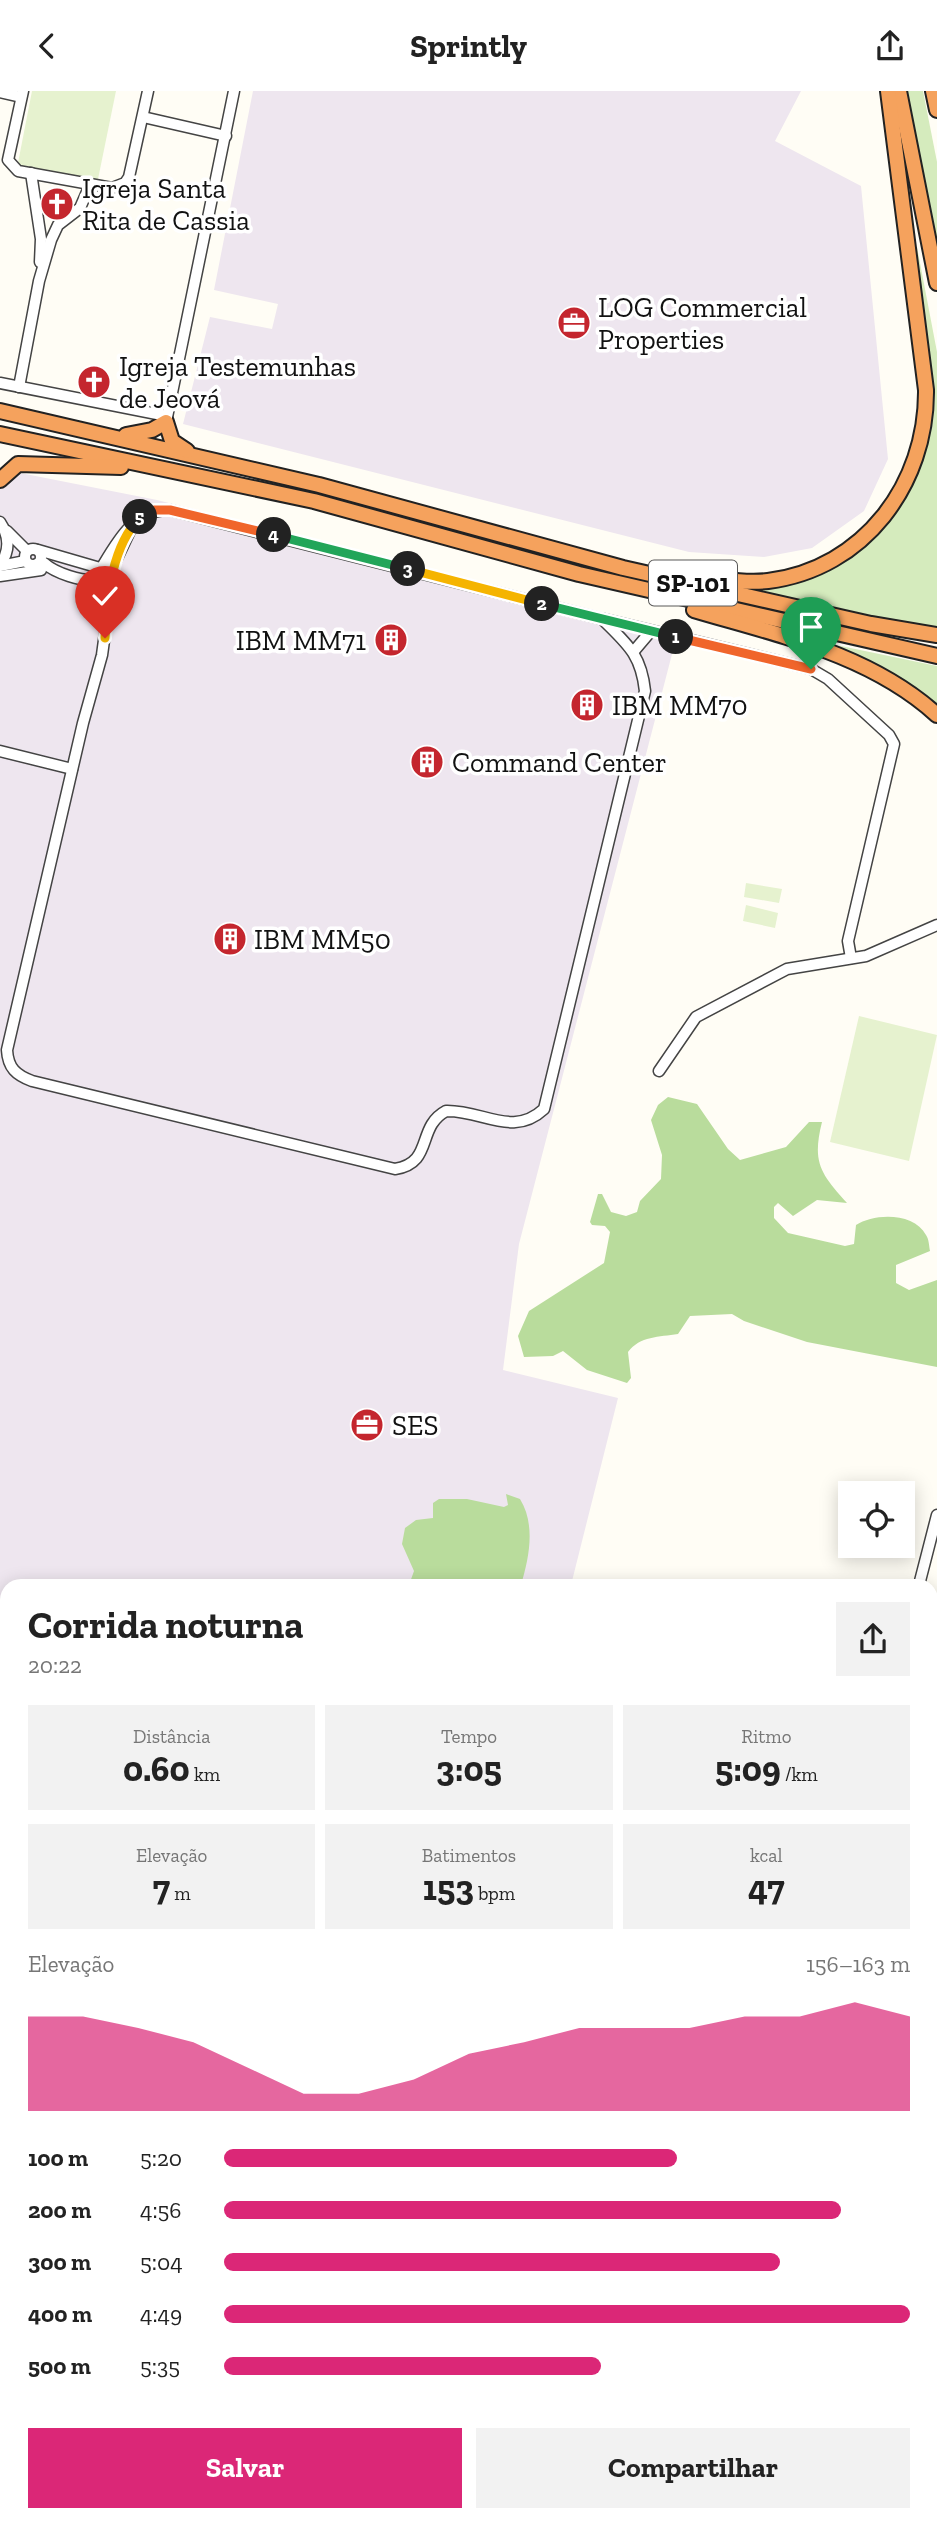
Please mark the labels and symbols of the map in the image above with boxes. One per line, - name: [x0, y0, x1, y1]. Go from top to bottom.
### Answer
- place label: Igreja Santa Rita de Cassia: [82, 172, 250, 237]
- church icon: Igreja Santa Rita de Cassia: [38, 185, 76, 223]
- place label: LOG Commercial Properties: [598, 291, 807, 356]
- office icon: LOG Commercial Properties: [555, 304, 593, 342]
- place label: Igreja Testemunhas de Jeová: [119, 350, 356, 415]
- church icon: Igreja Testemunhas de Jeová: [75, 363, 113, 401]
- pin: 5: [122, 499, 158, 535]
- pin: 4: [256, 517, 292, 553]
- pin: 3: [390, 552, 426, 587]
- road number: SP-101: [649, 561, 737, 605]
- pin: [75, 566, 135, 638]
- pin: 2: [524, 587, 560, 621]
- pin: [781, 597, 841, 669]
- pin: 1: [658, 619, 694, 655]
- building icon: IBM MM71: [372, 621, 410, 659]
- place label: IBM MM71: [236, 624, 366, 657]
- building icon: IBM MM70: [568, 686, 606, 724]
- place label: IBM MM70: [612, 689, 748, 722]
- building icon: Command Center: [408, 743, 446, 781]
- place label: Command Center: [452, 746, 667, 779]
- building icon: IBM MM50: [211, 920, 249, 958]
- place label: IBM MM50: [254, 923, 391, 956]
- office icon: SES: [348, 1406, 386, 1444]
- place label: SES: [392, 1409, 438, 1442]

